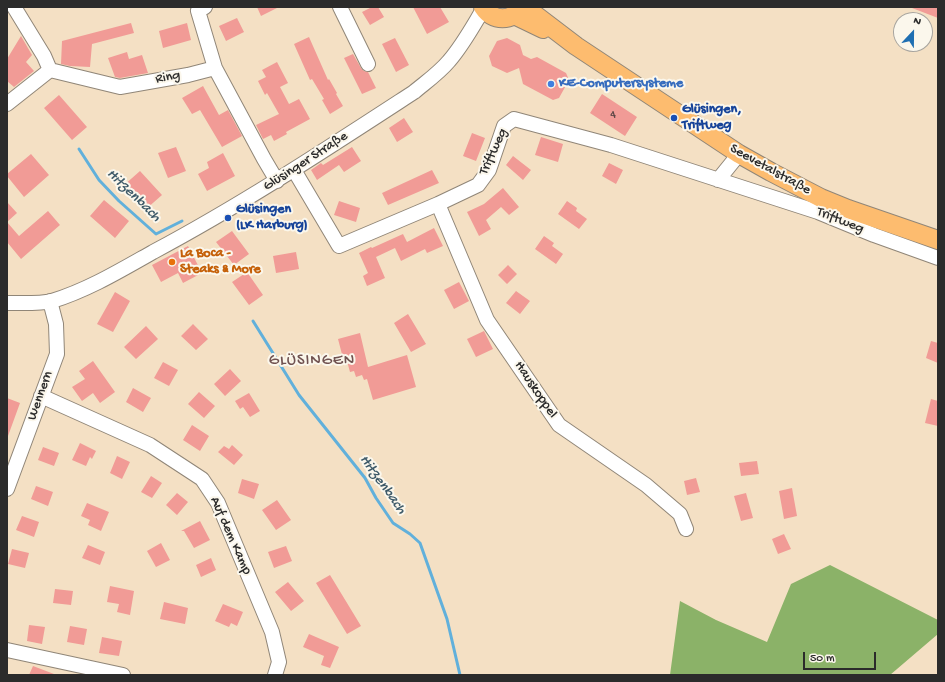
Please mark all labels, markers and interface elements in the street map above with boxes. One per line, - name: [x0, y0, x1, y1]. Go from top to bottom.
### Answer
- north arrow: [893, 12, 933, 52]
- text: N: [912, 15, 923, 29]
- street label: Ring: [154, 68, 182, 88]
- place label: KE-Computersysteme: [559, 76, 683, 92]
- marker: KE-Computersysteme: [546, 79, 556, 89]
- place label: Glüsingen, Triftweg: [682, 102, 742, 134]
- house number: 4: [610, 108, 616, 122]
- marker: Glüsingen, Triftweg: [669, 113, 679, 123]
- street label: Triftweg: [476, 126, 512, 178]
- street label: Glüsinger Straße: [261, 128, 351, 196]
- street label: Seevetalstraße: [726, 141, 814, 199]
- water label: Hitzenbach: [102, 166, 164, 226]
- place label: Glüsingen (LK Harburg): [236, 202, 308, 234]
- street label: Triftweg: [814, 204, 866, 238]
- marker: Glüsingen (LK Harburg): [223, 213, 233, 223]
- place label: La Boca - Steaks & More: [180, 246, 261, 278]
- marker: La Boca - Steaks & More: [167, 257, 177, 267]
- district label: GLÜSINGEN: [269, 352, 355, 372]
- street label: Hauskoppel: [510, 358, 560, 422]
- street label: Wennern: [24, 369, 58, 423]
- water label: Hitzenbach: [354, 452, 410, 518]
- street label: Auf dem Kamp: [205, 494, 255, 578]
- scale bar: [805, 644, 878, 670]
- text: 50 m: [810, 652, 835, 666]

